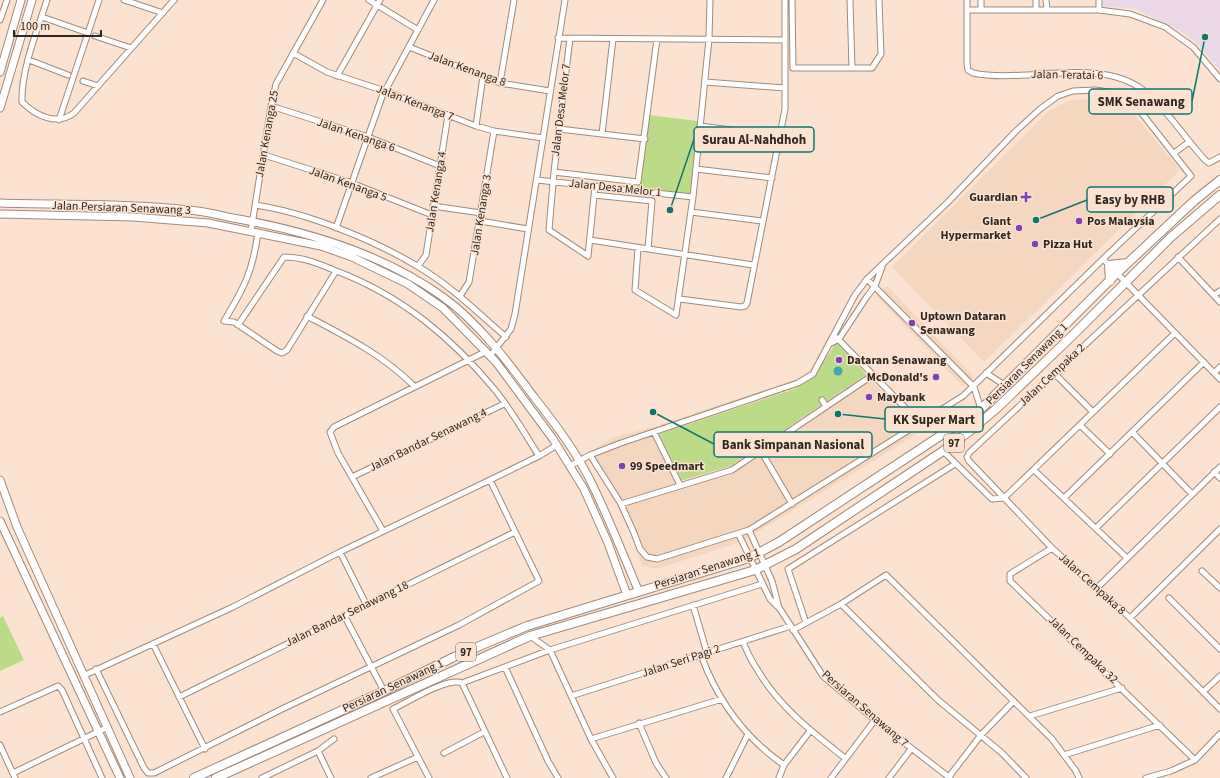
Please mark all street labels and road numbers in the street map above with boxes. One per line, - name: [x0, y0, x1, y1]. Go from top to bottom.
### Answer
- street label: Jalan Kenanga 8: [426, 47, 509, 91]
- street label: Jalan Desa Melor 7: [547, 63, 575, 157]
- street label: Jalan Teratai 6: [1031, 66, 1103, 84]
- street label: Jalan Kenanga 7: [374, 80, 456, 126]
- street label: Jalan Kenanga 25: [251, 89, 283, 179]
- street label: Jalan Kenanga 6: [314, 114, 398, 156]
- street label: Jalan Kenanga 4: [421, 150, 451, 234]
- street label: Jalan Kenanga 5: [307, 162, 390, 206]
- street label: Jalan Kenanga 3: [466, 173, 496, 257]
- street label: Jalan Desa Melor 1: [568, 175, 662, 201]
- street label: Jalan Persiaran Senawang 3: [51, 197, 191, 219]
- street label: Persiaran Senawang 1: [982, 319, 1072, 409]
- street label: Jalan Cempaka 2: [1015, 340, 1089, 410]
- street label: Jalan Bandar Senawang 4: [366, 404, 490, 476]
- road number: 97: [944, 434, 964, 452]
- street label: Persiaran Senawang 1: [652, 544, 762, 594]
- street label: Jalan Cempaka 8: [1055, 549, 1129, 619]
- street label: Jalan Bandar Senawang 18: [282, 577, 412, 651]
- street label: Jalan Cempaka 32: [1044, 612, 1122, 688]
- street label: Jalan Seri Pagi 2: [640, 640, 722, 682]
- road number: 97: [456, 643, 476, 661]
- street label: Persiaran Senawang 1: [340, 655, 446, 717]
- street label: Persiaran Senawang 7: [818, 666, 912, 752]

